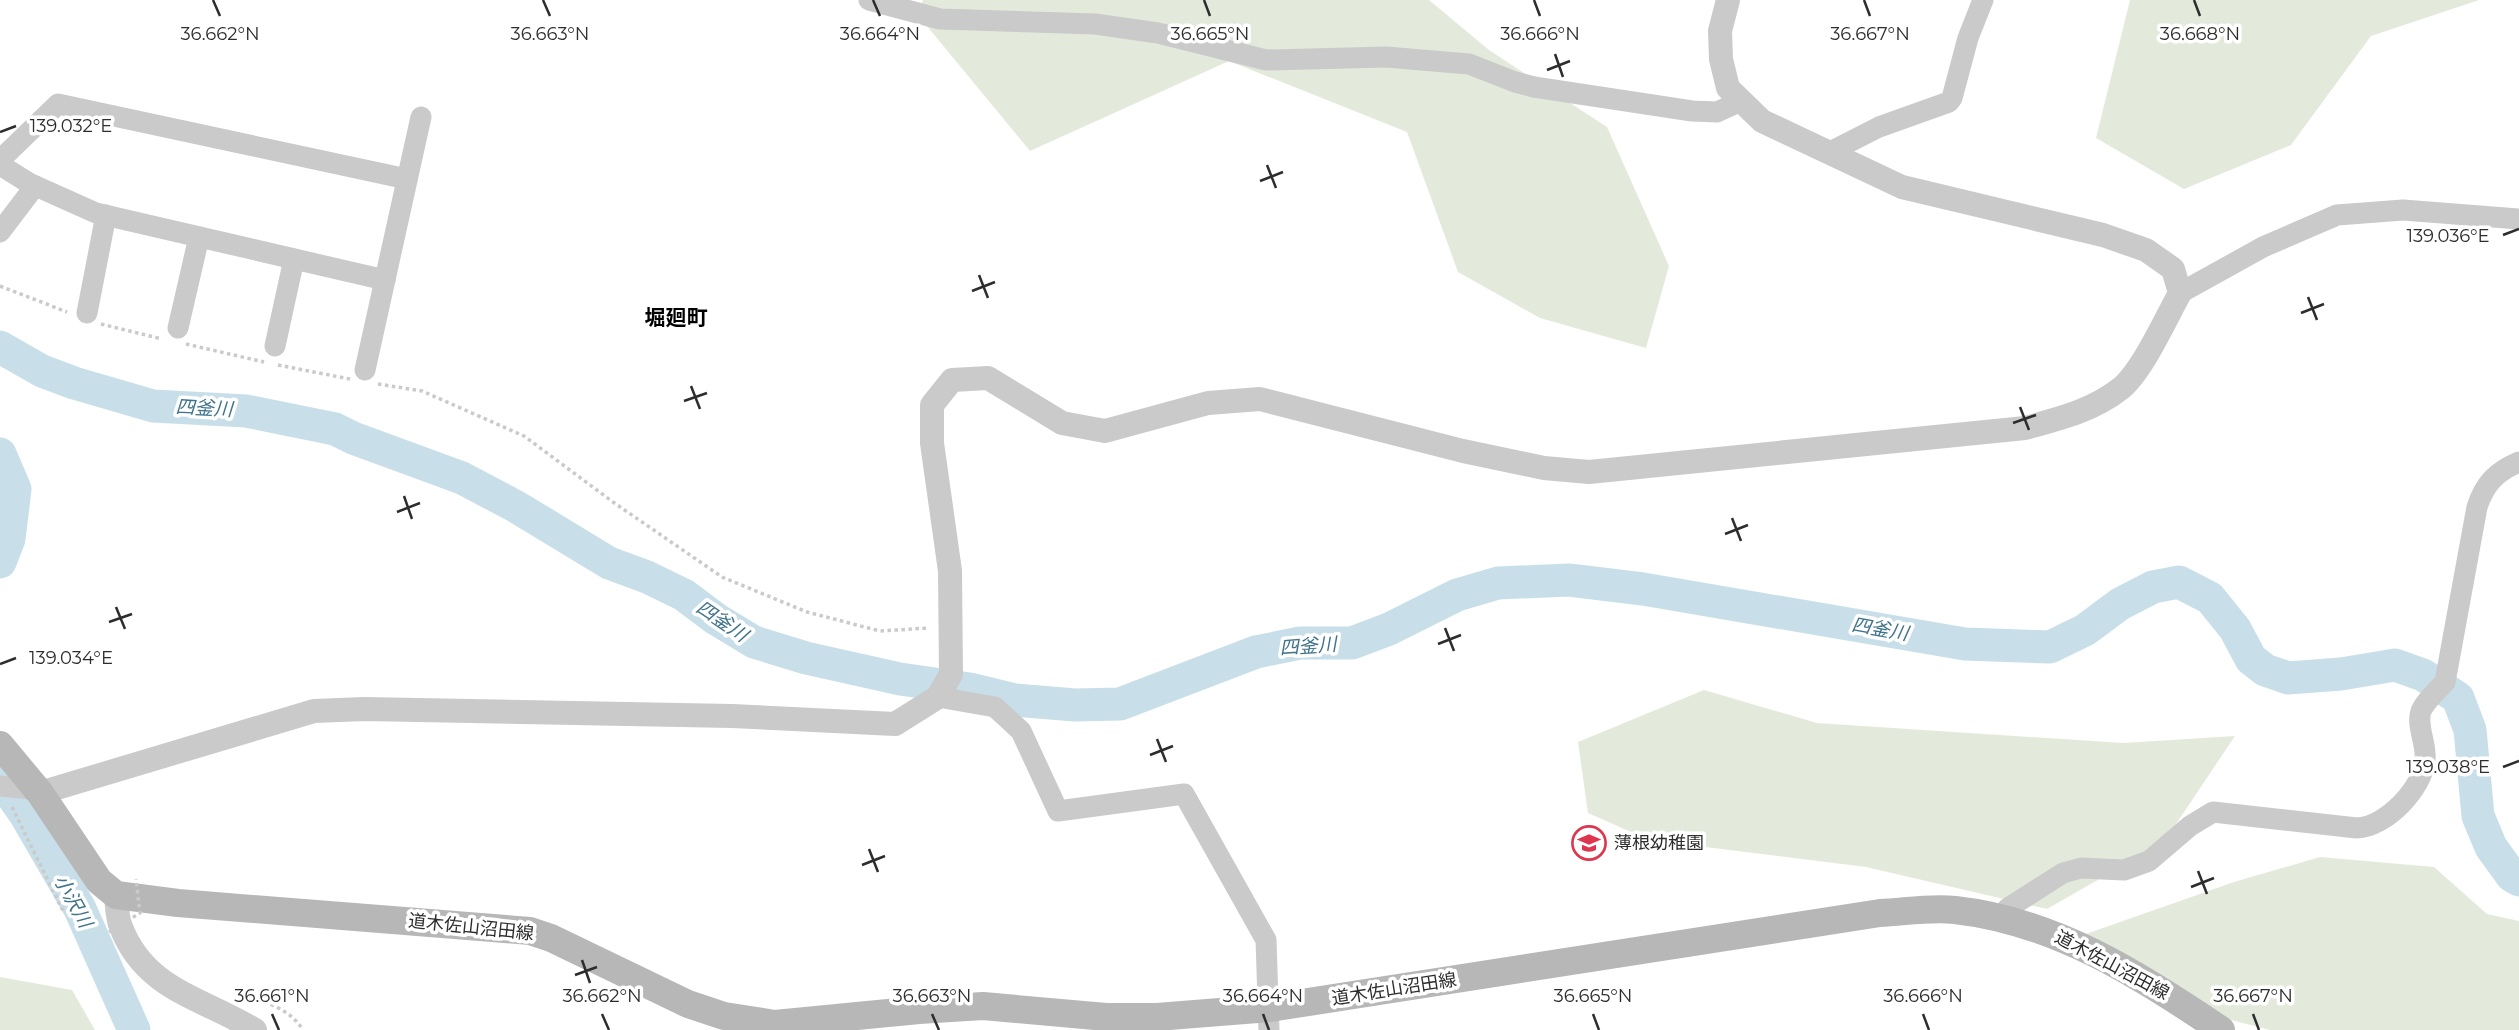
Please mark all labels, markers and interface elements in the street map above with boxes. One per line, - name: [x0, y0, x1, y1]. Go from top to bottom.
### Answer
- text: 36.662°N: [180, 23, 260, 45]
- text: 36.663°N: [511, 23, 589, 45]
- text: 36.664°N: [840, 23, 920, 45]
- text: 36.665°N: [1171, 23, 1249, 45]
- text: 36.666°N: [1500, 23, 1580, 45]
- text: 36.667°N: [1830, 23, 1910, 45]
- text: 36.668°N: [2160, 23, 2240, 45]
- text: 139.032°E: [30, 115, 112, 137]
- text: 139.036°E: [2406, 225, 2490, 247]
- district label: 堀廻町: [645, 305, 708, 330]
- water label: 四釜川: [175, 395, 235, 421]
- water label: 四釜川: [692, 596, 754, 648]
- water label: 四釜川: [1850, 613, 1912, 646]
- water label: 四釜川: [1279, 632, 1339, 659]
- text: 139.034°E: [29, 647, 113, 669]
- text: 139.038°E: [2406, 756, 2490, 778]
- school or university icon: 薄根幼稚園: [1570, 824, 1608, 862]
- place label: 薄根幼稚園: [1614, 832, 1704, 854]
- water label: 小沢川: [49, 870, 98, 933]
- street label: 道木佐山沼田線: [407, 909, 535, 945]
- street label: 道木佐山沼田線: [2051, 926, 2173, 1004]
- street label: 道木佐山沼田線: [1330, 968, 1458, 1010]
- text: 36.661°N: [234, 985, 310, 1007]
- text: 36.662°N: [562, 985, 642, 1007]
- text: 36.663°N: [893, 985, 971, 1007]
- text: 36.664°N: [1223, 985, 1303, 1007]
- text: 36.665°N: [1554, 985, 1632, 1007]
- text: 36.666°N: [1883, 985, 1963, 1007]
- text: 36.667°N: [2213, 985, 2293, 1007]

